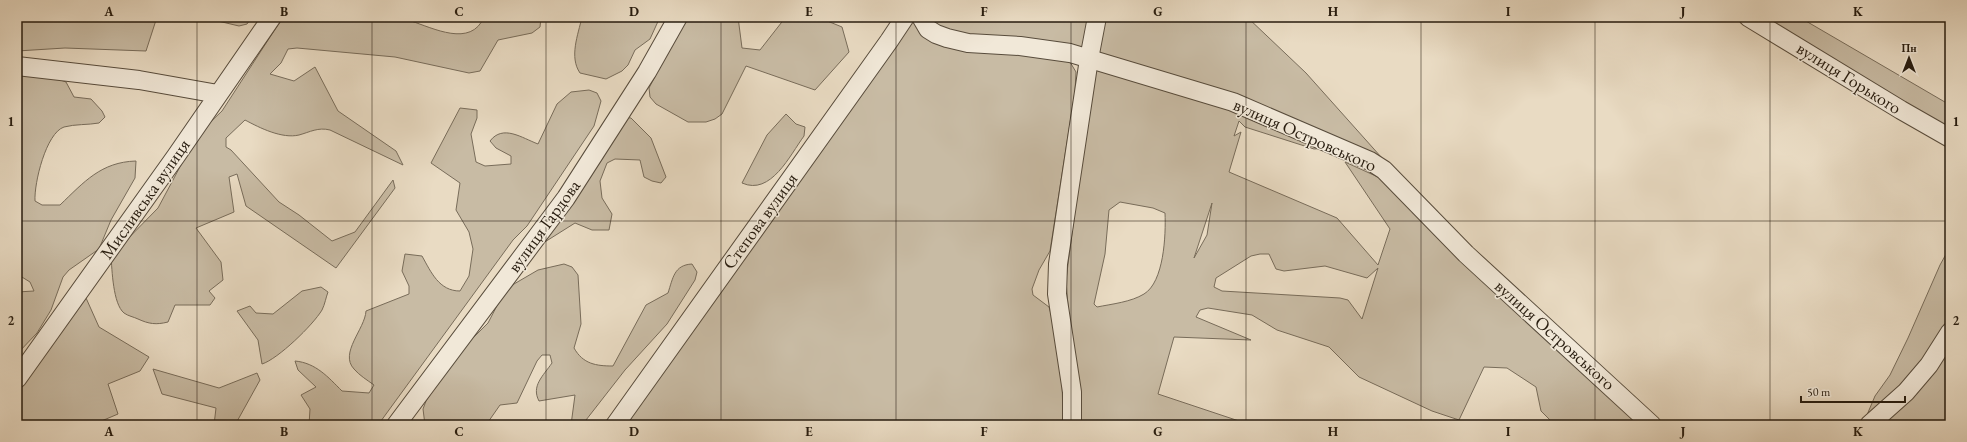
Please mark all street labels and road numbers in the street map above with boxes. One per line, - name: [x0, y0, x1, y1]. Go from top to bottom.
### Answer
- street label: вулиця Горького: [1793, 36, 1906, 119]
- street label: вулиця Островського: [1230, 93, 1381, 177]
- street label: Мисливська вулиця: [94, 134, 195, 263]
- street label: Степова вулиця: [717, 168, 802, 274]
- street label: вулиця Гардова: [502, 174, 585, 277]
- street label: вулиця Островського: [1490, 274, 1621, 395]

